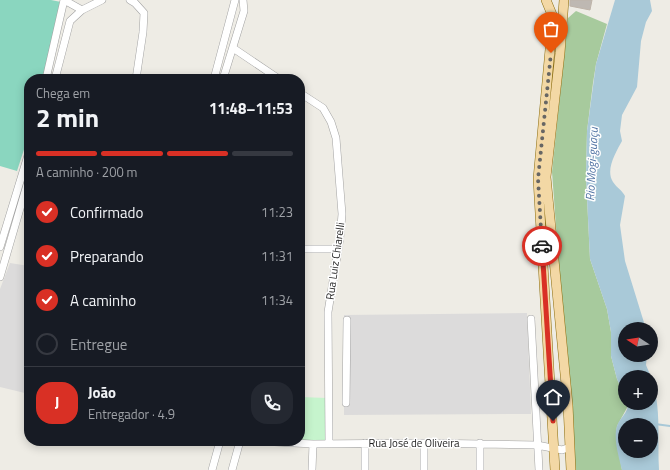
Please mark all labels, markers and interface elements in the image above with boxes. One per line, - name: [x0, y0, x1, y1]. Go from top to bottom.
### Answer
- pin: [534, 12, 568, 53]
- icon: bag: [540, 18, 562, 40]
- text: Chega em: [36, 83, 90, 103]
- text: 11:48–11:53: [209, 97, 293, 120]
- text: 2 min: [36, 98, 99, 137]
- water label: Rio Mogi-guaçu: [580, 126, 603, 201]
- text: A caminho · 200 m: [36, 162, 137, 182]
- icon: check: [36, 201, 58, 223]
- text: Confirmado: [70, 201, 143, 224]
- text: 11:23: [261, 202, 293, 222]
- street label: Rua Luiz Chiarelli: [322, 221, 348, 301]
- courier: [522, 226, 562, 266]
- icon: car: [531, 235, 553, 257]
- icon: check: [36, 245, 58, 267]
- text: Preparando: [70, 245, 144, 268]
- text: 11:31: [261, 246, 293, 266]
- icon: check: [36, 289, 58, 311]
- text: A caminho: [70, 289, 136, 312]
- text: 11:34: [261, 290, 293, 310]
- north arrow: [618, 322, 658, 362]
- map controls: [618, 322, 658, 458]
- text: Entregue: [70, 333, 127, 356]
- button: +: [618, 370, 658, 410]
- pin: [536, 380, 570, 421]
- text: João: [88, 381, 116, 404]
- button: phone: [251, 382, 293, 424]
- icon: home: [542, 386, 564, 408]
- text: J: [55, 391, 59, 414]
- text: Entregador · 4.9: [88, 404, 175, 424]
- button: −: [618, 418, 658, 458]
- street label: Rua José de Oliveira: [368, 435, 460, 451]

